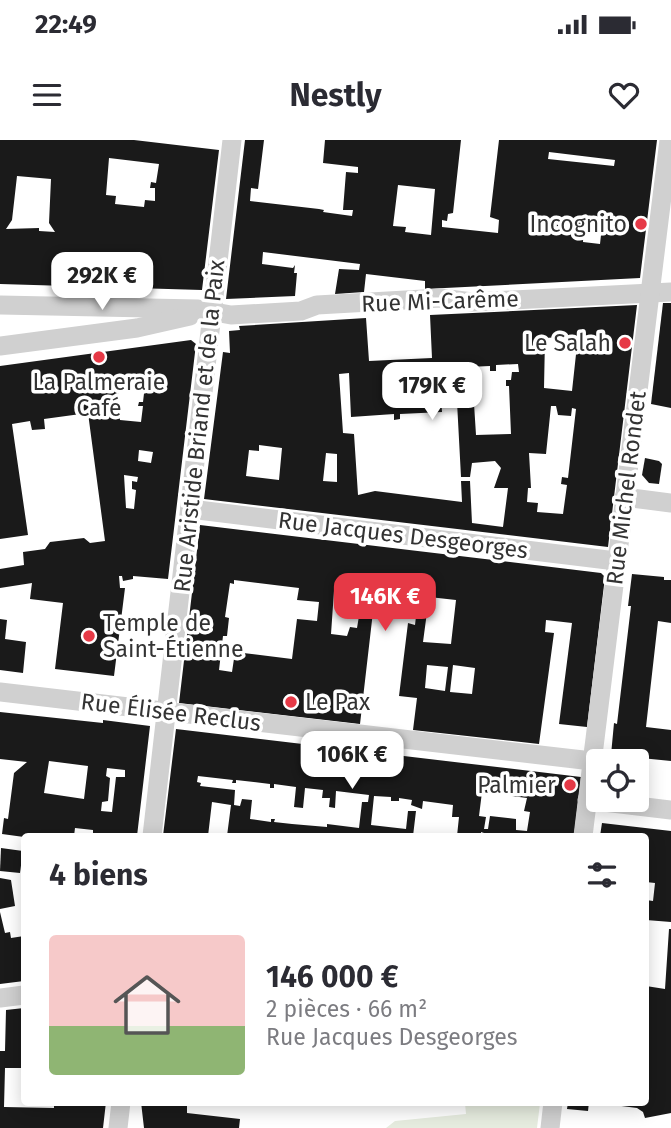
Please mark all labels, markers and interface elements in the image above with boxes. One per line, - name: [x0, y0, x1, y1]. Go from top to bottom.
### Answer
- text: 22:49: [35, 9, 97, 40]
- icon: menu: [28, 76, 66, 114]
- text: Nestly: [289, 76, 382, 114]
- icon: heart: [605, 76, 643, 114]
- place label: Incognito: [529, 210, 627, 238]
- marker: Incognito: [633, 216, 649, 232]
- pin: 292K €: [45, 253, 159, 312]
- street label: Rue Aristide Briand et de la Paix: [168, 257, 230, 594]
- text: 292K €: [67, 261, 137, 289]
- street label: Rue Mi-Carême: [361, 284, 519, 318]
- place label: Le Salah: [524, 329, 611, 357]
- marker: Le Salah: [617, 335, 633, 351]
- marker: La Palmeraie Café: [91, 349, 107, 365]
- pin: 179K €: [375, 362, 489, 422]
- place label: La Palmeraie Café: [33, 368, 165, 422]
- text: 179K €: [398, 371, 466, 399]
- street label: Rue Michel Rondet: [600, 389, 652, 587]
- street label: Rue Jacques Desgeorges: [276, 506, 530, 564]
- pin: 146K €: [328, 574, 442, 633]
- text: 146K €: [350, 582, 420, 610]
- place label: Temple de Saint-Étienne: [103, 609, 243, 663]
- marker: Temple de Saint-Étienne: [81, 628, 97, 644]
- street label: Rue Élisée Reclus: [79, 686, 263, 737]
- place label: Le Pax: [305, 688, 371, 716]
- marker: Le Pax: [283, 694, 299, 710]
- pin: 106K €: [295, 732, 409, 791]
- text: 106K €: [317, 740, 387, 768]
- map controls: [586, 749, 649, 812]
- button: locate: [586, 749, 649, 812]
- place label: Palmier: [477, 771, 556, 799]
- marker: Palmier: [562, 777, 578, 793]
- icon: filters: [583, 856, 621, 894]
- text: 4 biens: [49, 857, 148, 893]
- text: 146 000 €: [266, 959, 398, 995]
- icon: home: [105, 963, 189, 1047]
- text: 2 pièces · 66 m²: [266, 995, 427, 1023]
- text: Rue Jacques Desgeorges: [266, 1023, 518, 1051]

